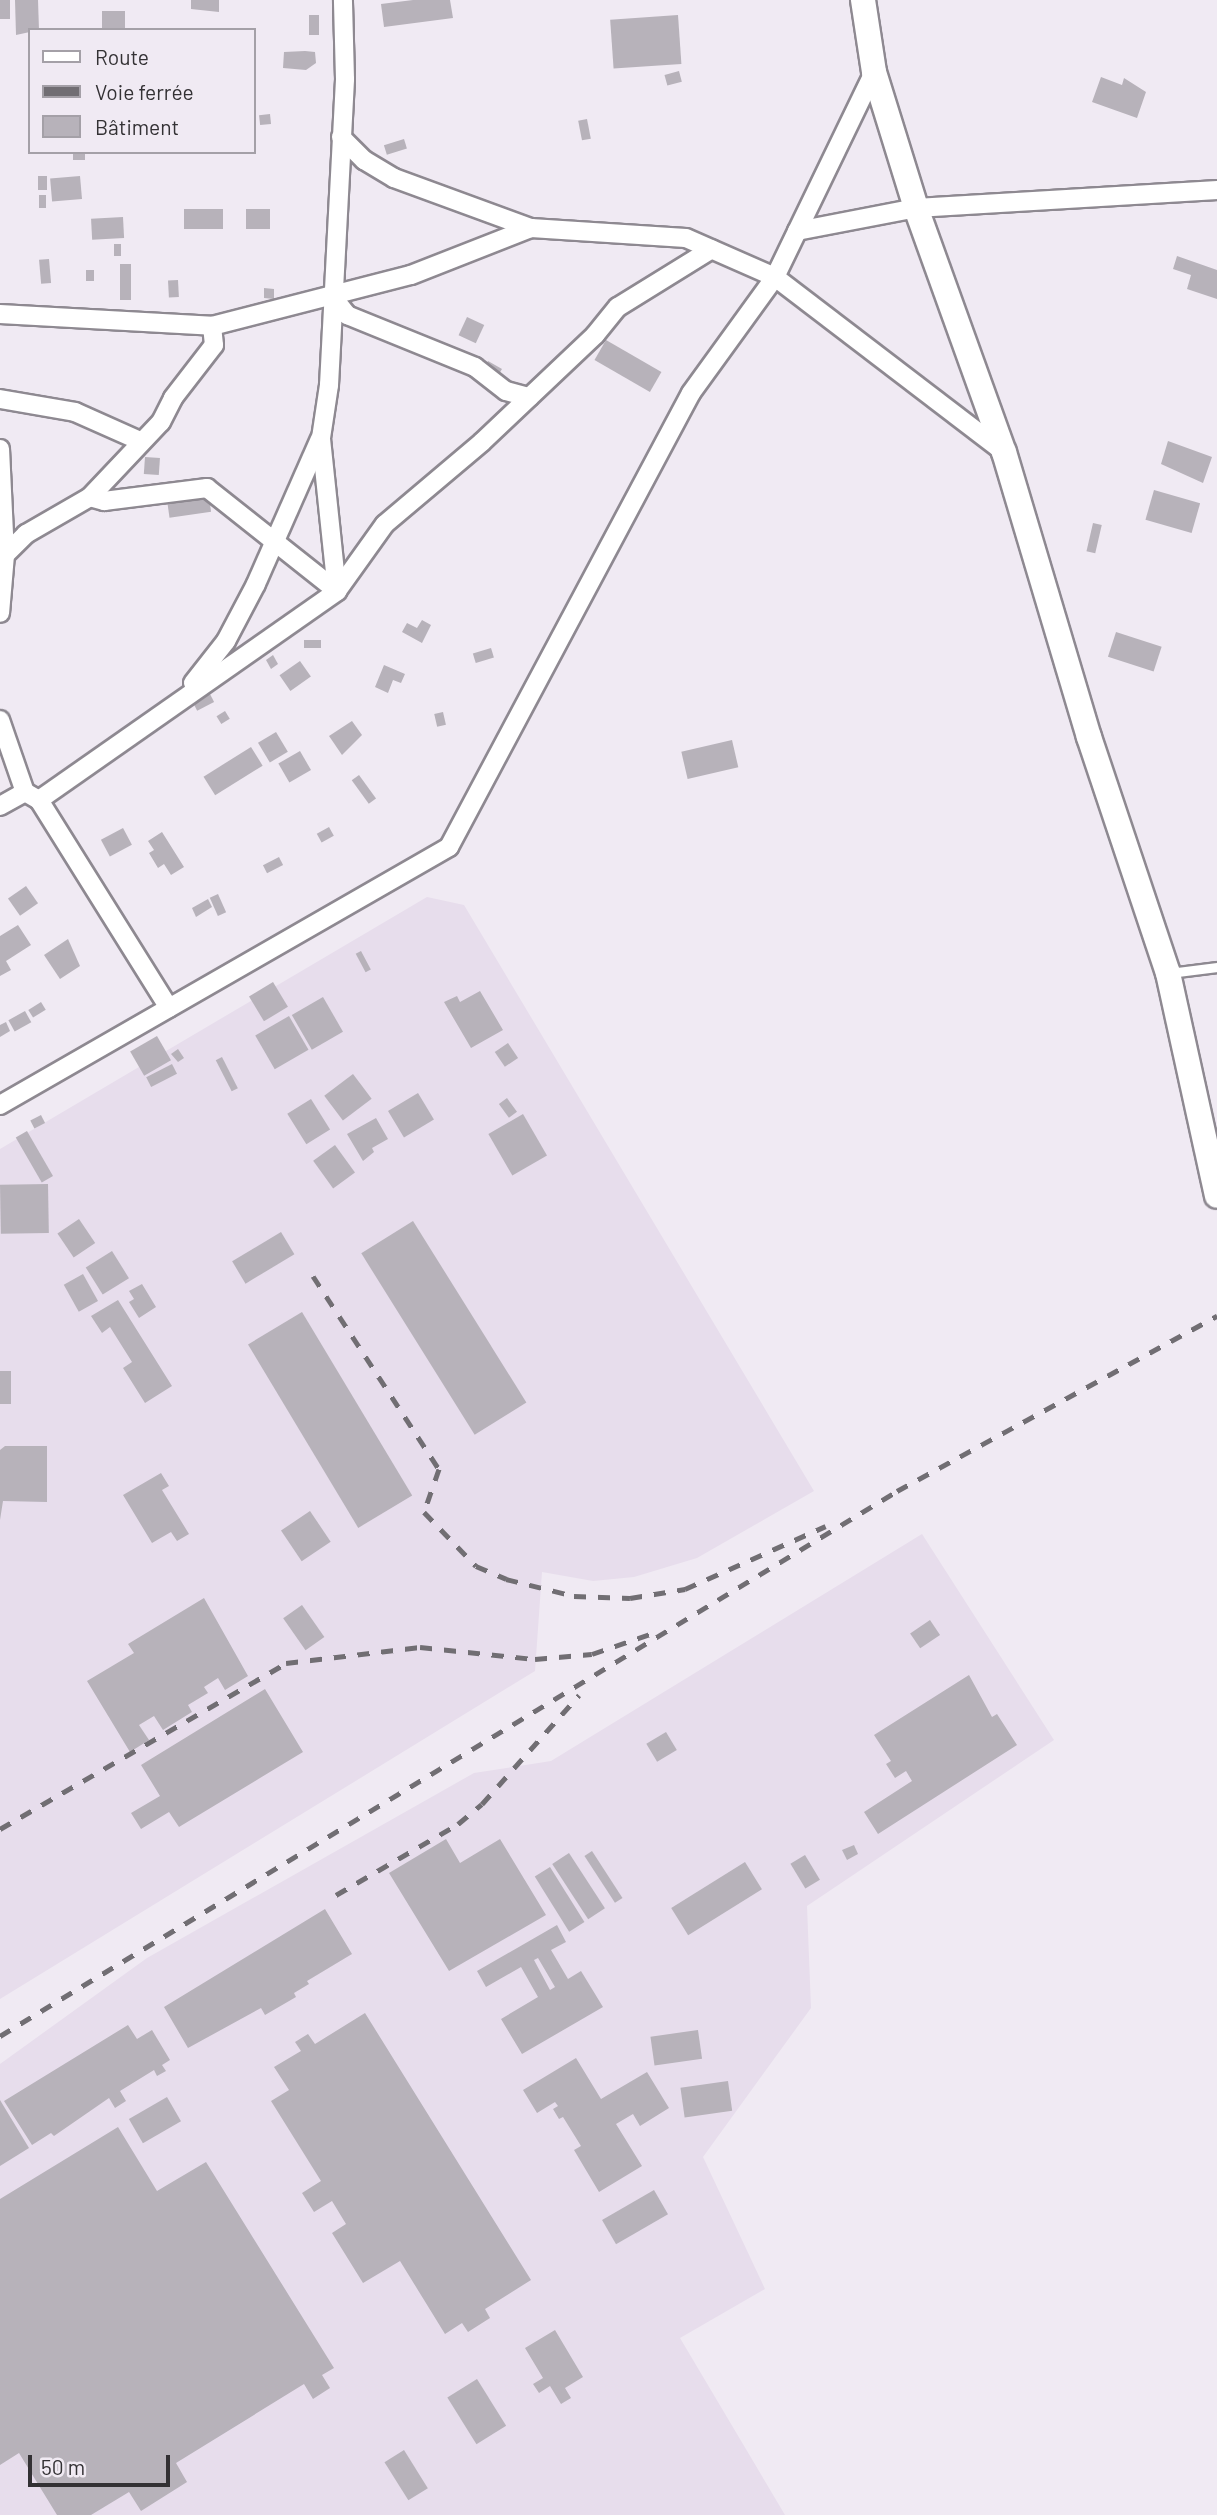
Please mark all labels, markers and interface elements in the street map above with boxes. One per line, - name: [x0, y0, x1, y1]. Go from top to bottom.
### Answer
- legend: [28, 28, 256, 154]
- text: Route: [95, 44, 149, 69]
- text: Voie ferrée: [95, 79, 194, 104]
- text: Bâtiment: [95, 114, 179, 139]
- scale bar: [32, 2442, 173, 2486]
- text: 50 m: [41, 2454, 85, 2479]

